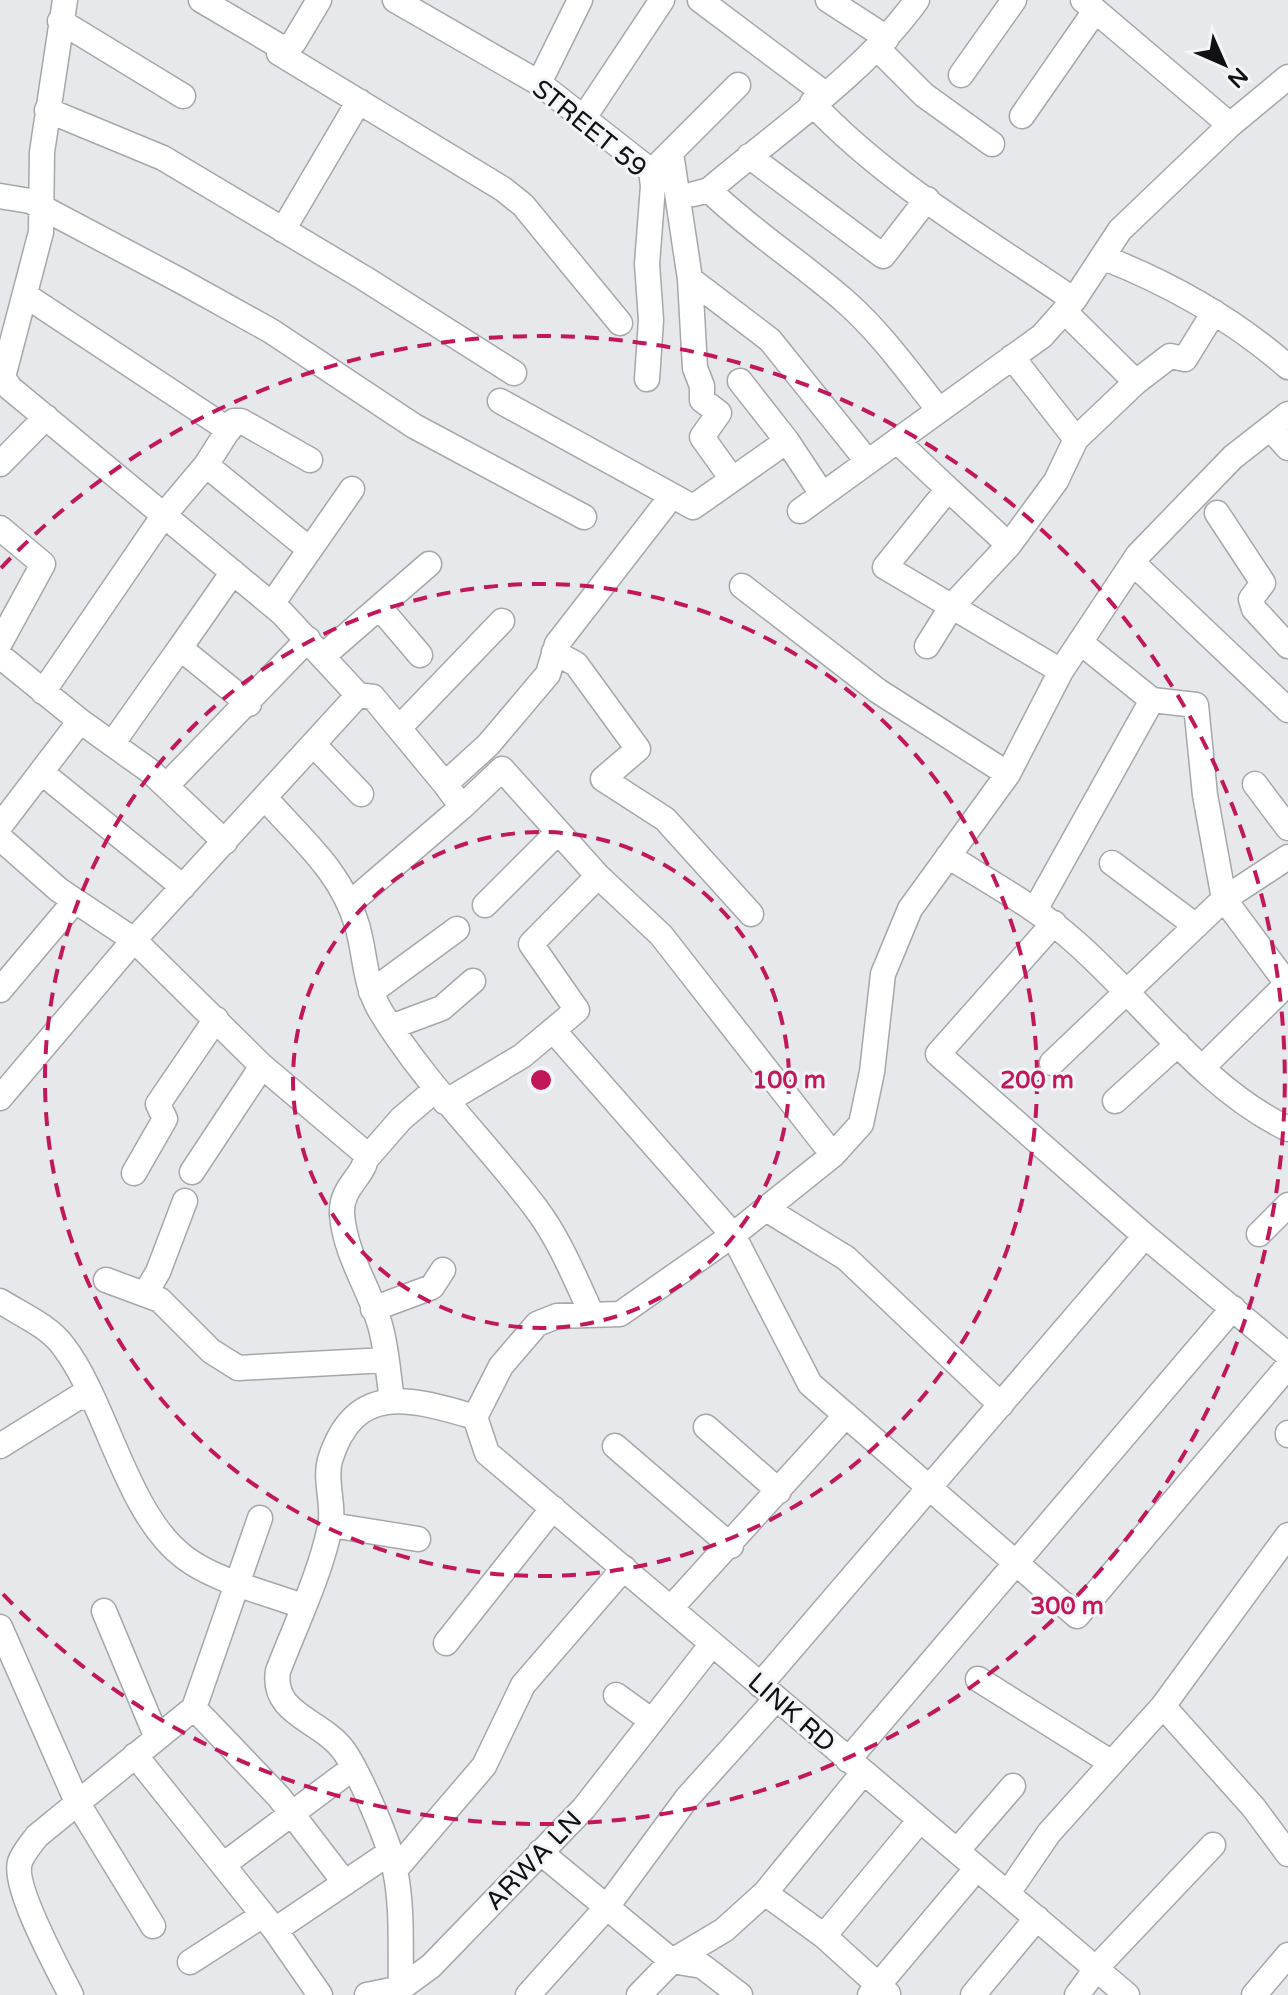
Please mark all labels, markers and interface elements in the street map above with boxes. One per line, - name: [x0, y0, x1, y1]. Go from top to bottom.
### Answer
- north arrow: [1184, 24, 1264, 104]
- text: N: [1222, 62, 1253, 93]
- street label: STREET 59: [526, 73, 653, 184]
- centre of rings: [527, 1066, 555, 1094]
- text: 100 m: [752, 1066, 826, 1095]
- text: 200 m: [1000, 1066, 1074, 1095]
- text: 300 m: [1030, 1592, 1104, 1621]
- street label: LINK RD: [742, 1666, 842, 1759]
- street label: ARWA LN: [478, 1804, 588, 1917]

